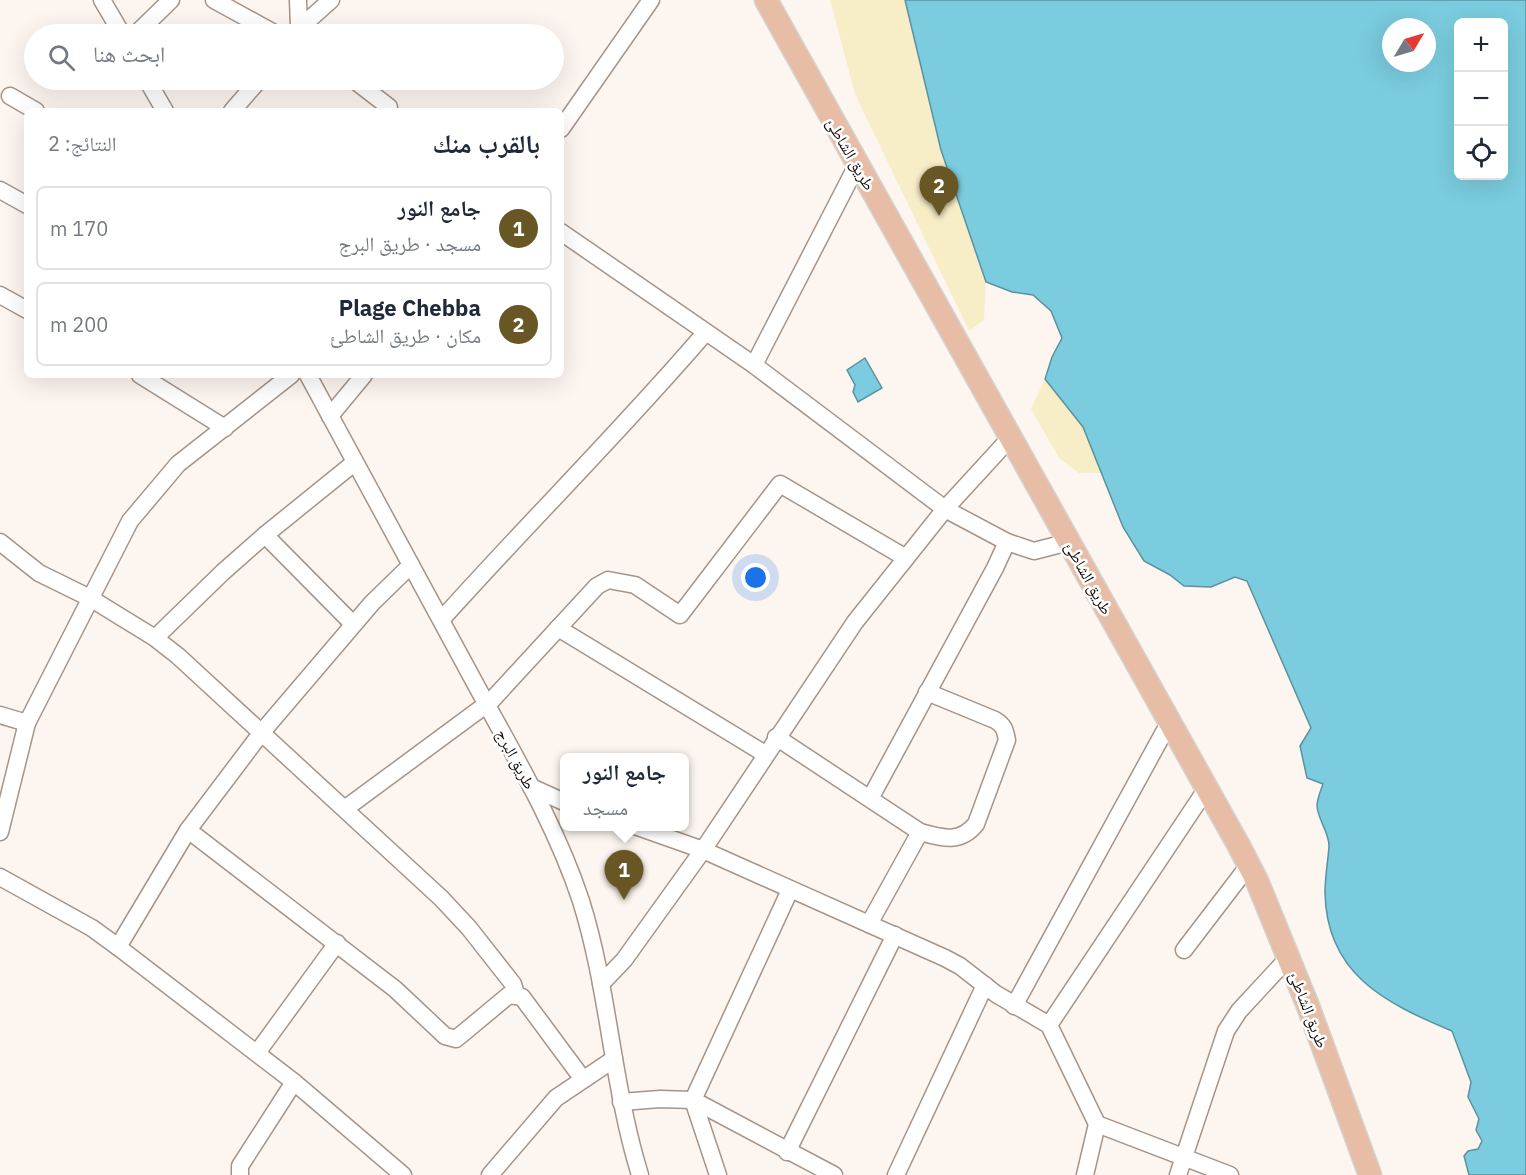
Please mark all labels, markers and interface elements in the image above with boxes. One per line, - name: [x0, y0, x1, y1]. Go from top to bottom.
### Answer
- north arrow: [1382, 18, 1436, 72]
- map controls: [1454, 18, 1508, 180]
- button: +: [1454, 18, 1508, 72]
- search box: [24, 24, 564, 90]
- text: ابحث هنا: [93, 39, 165, 68]
- icon: search: [45, 41, 78, 74]
- button: −: [1454, 72, 1508, 126]
- street label: طريق الشاطئ: [821, 114, 880, 194]
- text: بالقرب منك: [432, 126, 540, 160]
- button: locate: [1454, 126, 1508, 180]
- text: النتائج: 2: [48, 130, 116, 157]
- pin: 2: [920, 166, 958, 216]
- text: جامع النور: [398, 193, 481, 222]
- text: 170 m: [50, 215, 108, 242]
- text: 1: [513, 215, 525, 242]
- text: مسجد · طريق البرج: [339, 230, 481, 257]
- text: Plage Chebba: [339, 293, 481, 322]
- text: 200 m: [50, 311, 108, 338]
- text: 2: [513, 311, 525, 338]
- text: مكان · طريق الشاطئ: [330, 322, 481, 349]
- street label: طريق الشاطئ: [1060, 538, 1117, 618]
- your location: [741, 563, 770, 592]
- street label: طريق البرج: [491, 726, 540, 793]
- popup: [560, 753, 689, 831]
- text: جامع النور: [583, 757, 666, 786]
- text: مسجد: [583, 794, 628, 821]
- pin: 1: [604, 850, 644, 900]
- street label: طريق الشاطئ: [1284, 969, 1333, 1051]

